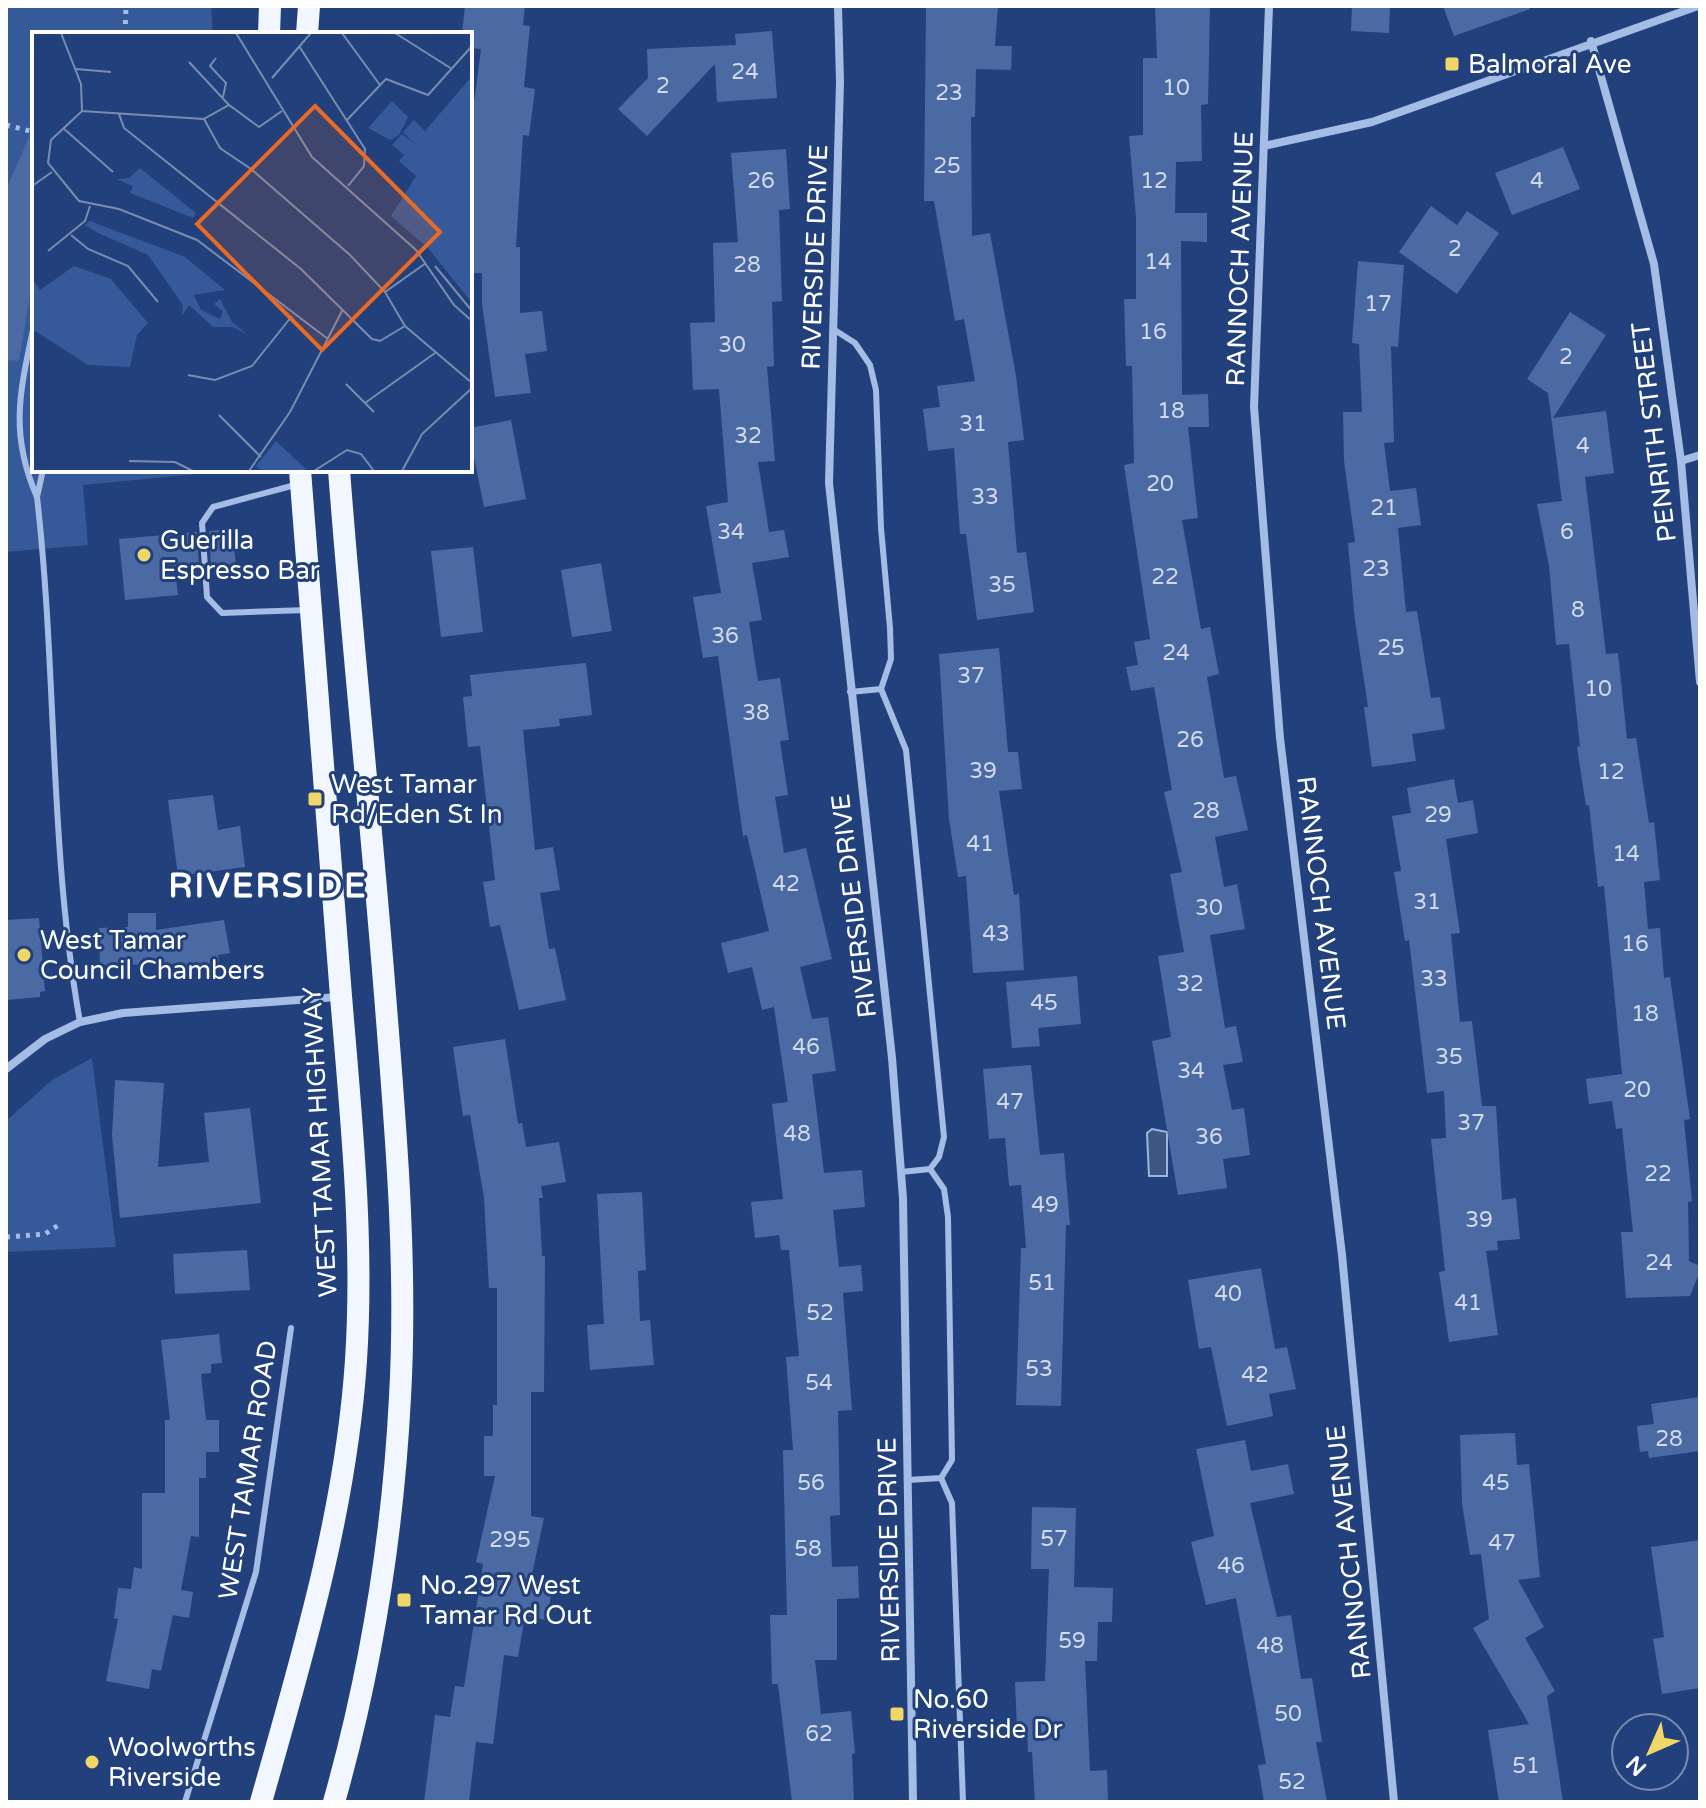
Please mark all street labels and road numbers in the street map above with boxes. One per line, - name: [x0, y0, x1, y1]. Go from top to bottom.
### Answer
- street label: RANNOCH AVENUE: [1220, 131, 1260, 387]
- street label: RIVERSIDE DRIVE: [796, 144, 834, 370]
- street label: PENRITH STREET: [1625, 320, 1683, 544]
- street label: RANNOCH AVENUE: [1290, 774, 1352, 1032]
- street label: RIVERSIDE DRIVE: [825, 792, 883, 1020]
- street label: WEST TAMAR HIGHWAY: [296, 986, 344, 1298]
- street label: WEST TAMAR ROAD: [212, 1338, 284, 1602]
- street label: RANNOCH AVENUE: [1320, 1423, 1378, 1681]
- street label: RIVERSIDE DRIVE: [872, 1437, 906, 1663]

